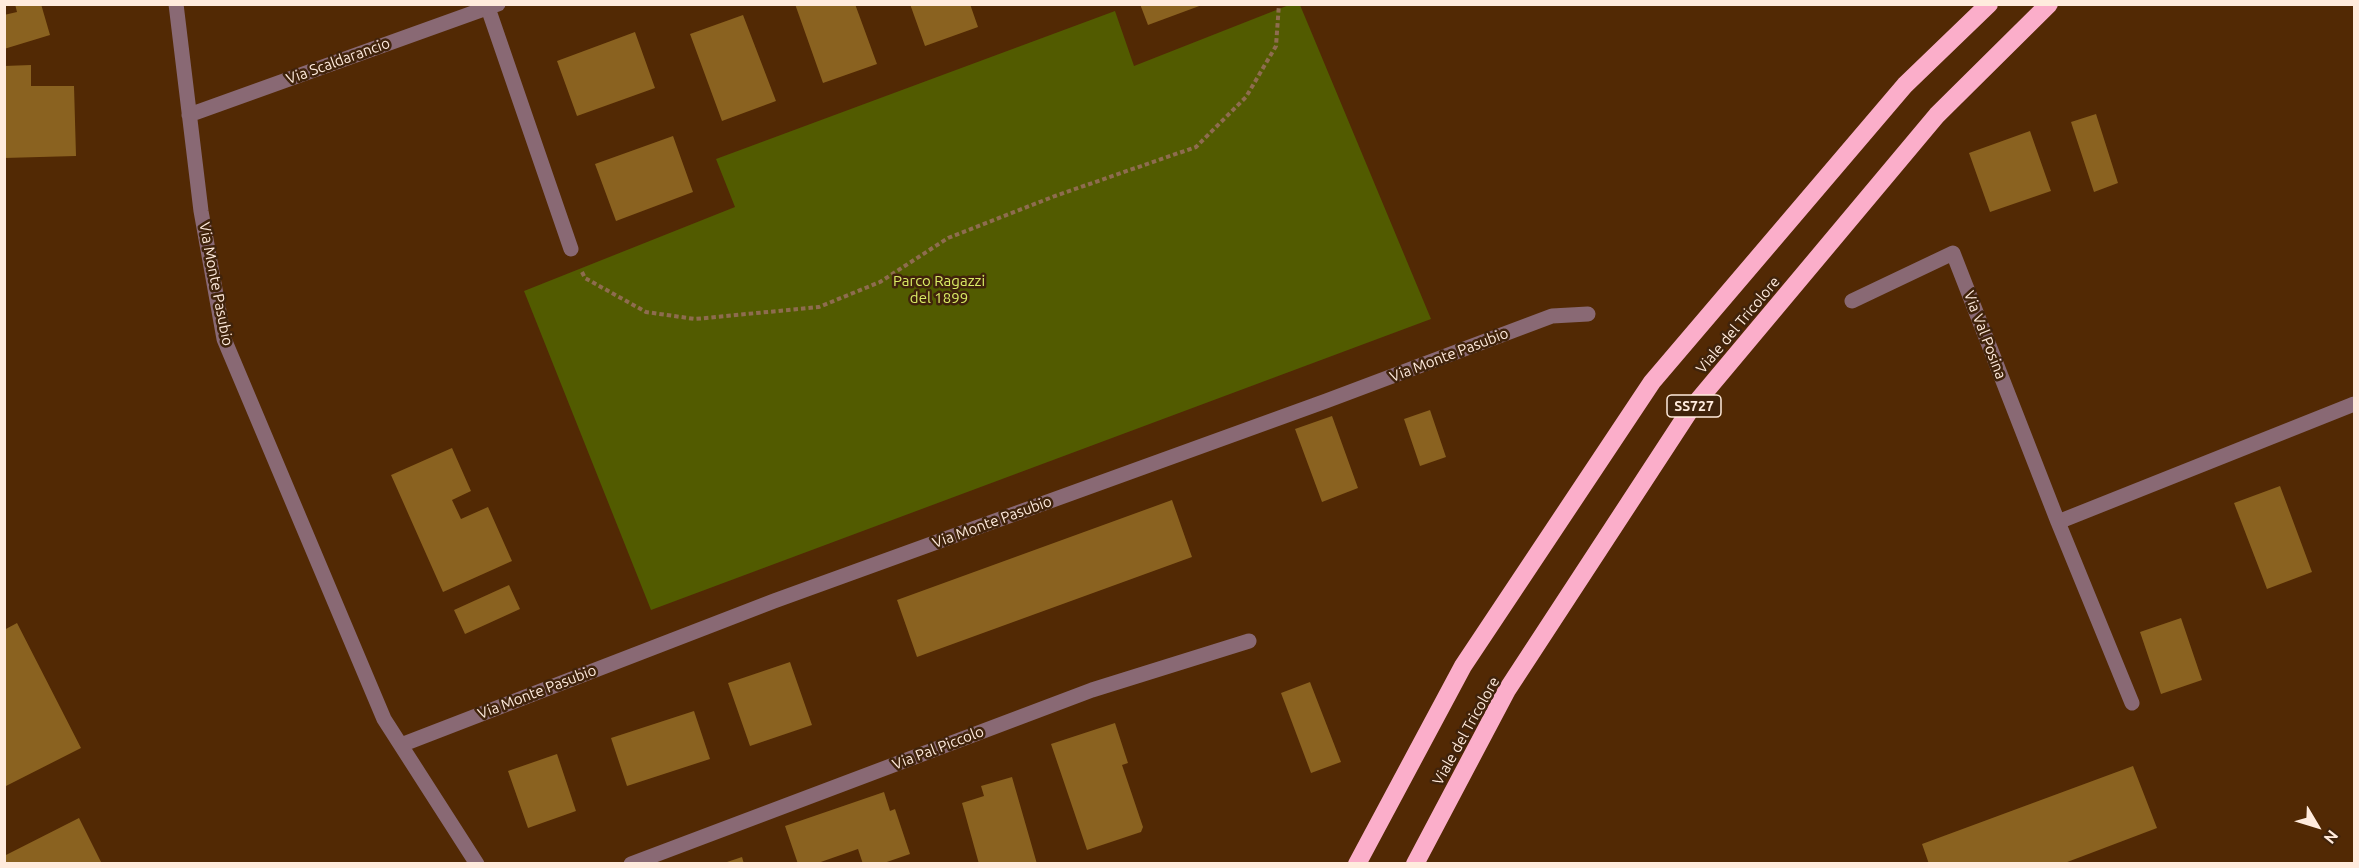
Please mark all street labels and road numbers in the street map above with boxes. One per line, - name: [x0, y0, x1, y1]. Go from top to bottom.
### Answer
- street label: Via Scaldarancio: [284, 34, 392, 88]
- street label: Via Monte Pasubio: [195, 221, 237, 347]
- street label: Viale del Tricolore: [1692, 273, 1784, 377]
- street label: Via Val Posina: [1960, 288, 2010, 382]
- street label: Via Monte Pasubio: [1387, 324, 1511, 386]
- road number: SS727: [1667, 395, 1721, 417]
- street label: Via Monte Pasubio: [930, 492, 1054, 552]
- street label: Via Monte Pasubio: [475, 661, 599, 723]
- street label: Viale del Tricolore: [1429, 674, 1503, 788]
- street label: Via Pal Piccolo: [890, 722, 986, 774]

